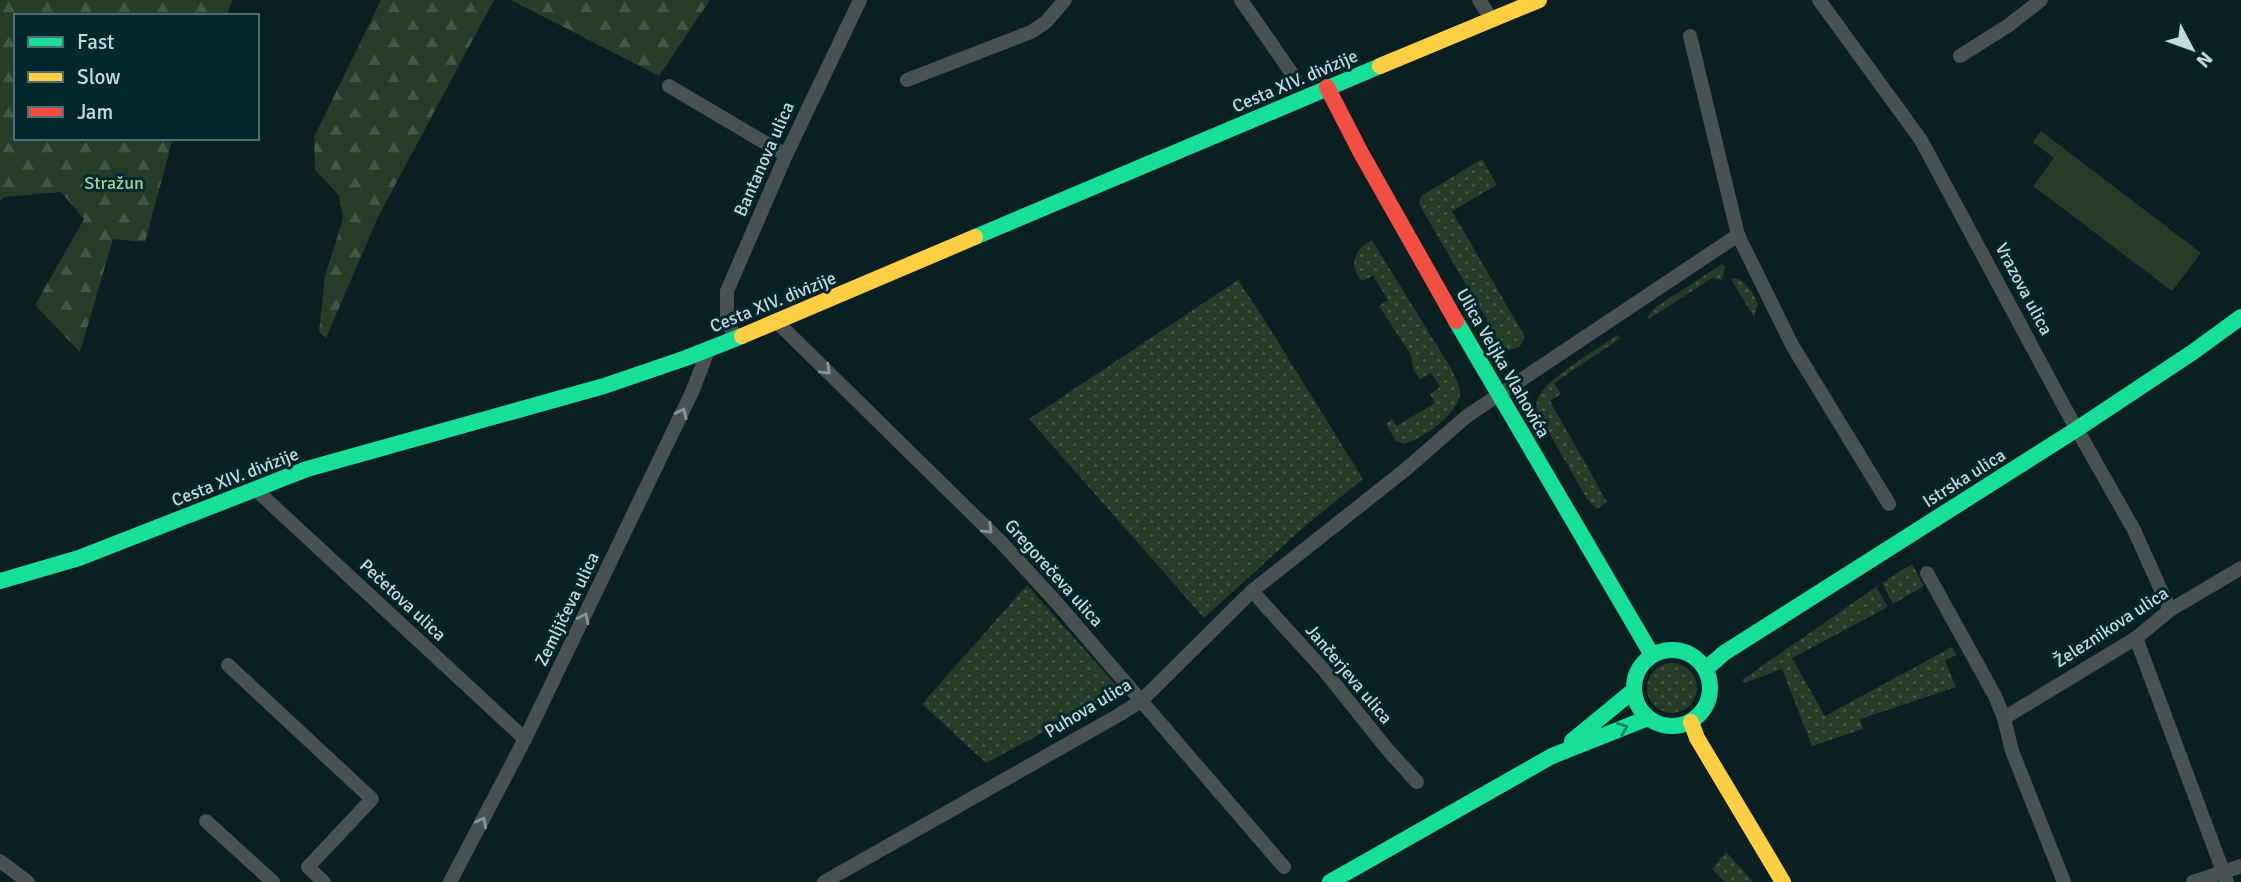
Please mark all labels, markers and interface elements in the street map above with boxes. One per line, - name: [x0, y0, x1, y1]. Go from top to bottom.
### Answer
- legend: [14, 14, 259, 140]
- north arrow: [2157, 14, 2227, 84]
- text: Fast: [77, 29, 114, 55]
- street label: Cesta XIV. divizije: [1229, 45, 1361, 117]
- text: N: [2191, 47, 2217, 72]
- text: Slow: [77, 64, 121, 90]
- street label: Bantanova ulica: [729, 98, 799, 220]
- text: Jam: [77, 99, 113, 125]
- park label: Stražun: [84, 172, 144, 194]
- street label: Vrazova ulica: [1991, 239, 2057, 339]
- street label: Cesta XIV. divizije: [707, 267, 839, 337]
- street label: Ulica Veljka Vlahovića: [1451, 284, 1555, 442]
- one-way arrow: [818, 362, 831, 374]
- one-way arrow: [674, 408, 688, 420]
- street label: Cesta XIV. divizije: [168, 443, 302, 511]
- street label: Istrska ulica: [1918, 444, 2010, 512]
- street label: Gregorečeva ulica: [1000, 515, 1108, 631]
- one-way arrow: [980, 521, 993, 534]
- street label: Zemljičeva ulica: [530, 548, 604, 670]
- street label: Pečetova ulica: [355, 554, 451, 646]
- street label: Železnikova ulica: [2050, 582, 2172, 672]
- one-way arrow: [576, 613, 590, 625]
- street label: Jančerjeva ulica: [1301, 620, 1397, 728]
- street label: Puhova ulica: [1041, 673, 1135, 743]
- one-way arrow: [1616, 722, 1628, 736]
- one-way arrow: [474, 816, 487, 829]

